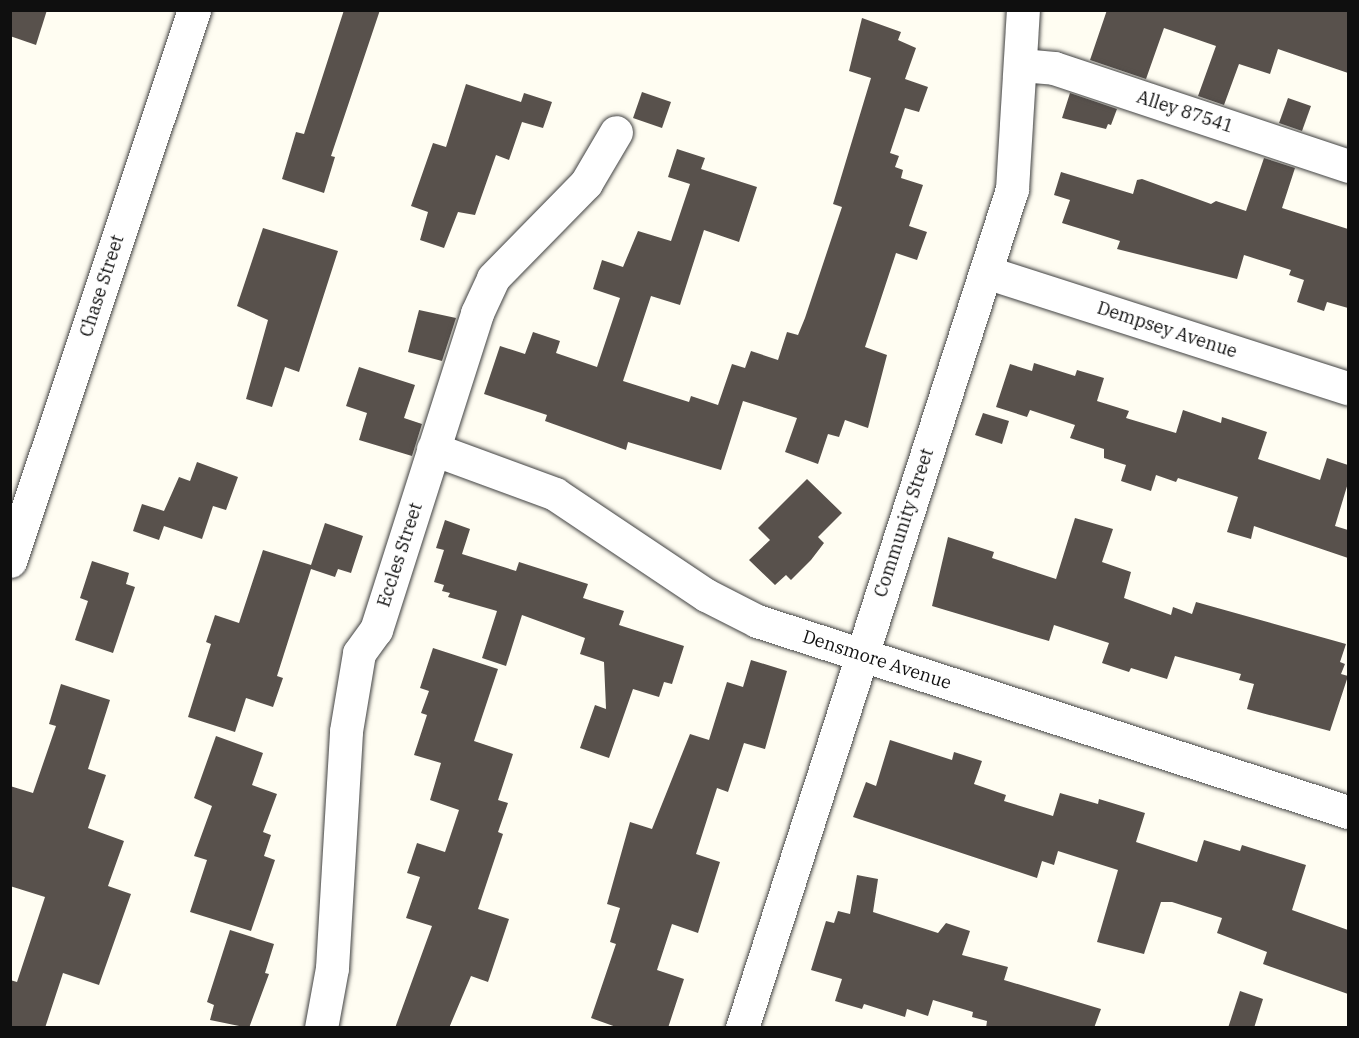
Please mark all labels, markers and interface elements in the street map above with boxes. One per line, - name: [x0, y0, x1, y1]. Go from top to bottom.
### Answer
- street label: Alley 87541: [1134, 86, 1236, 138]
- street label: Chase Street: [75, 232, 129, 340]
- street label: Dempsey Avenue: [1094, 297, 1240, 363]
- street label: Community Street: [870, 446, 938, 600]
- street label: Eccles Street: [373, 500, 427, 610]
- street label: Densmore Avenue: [800, 626, 954, 694]

